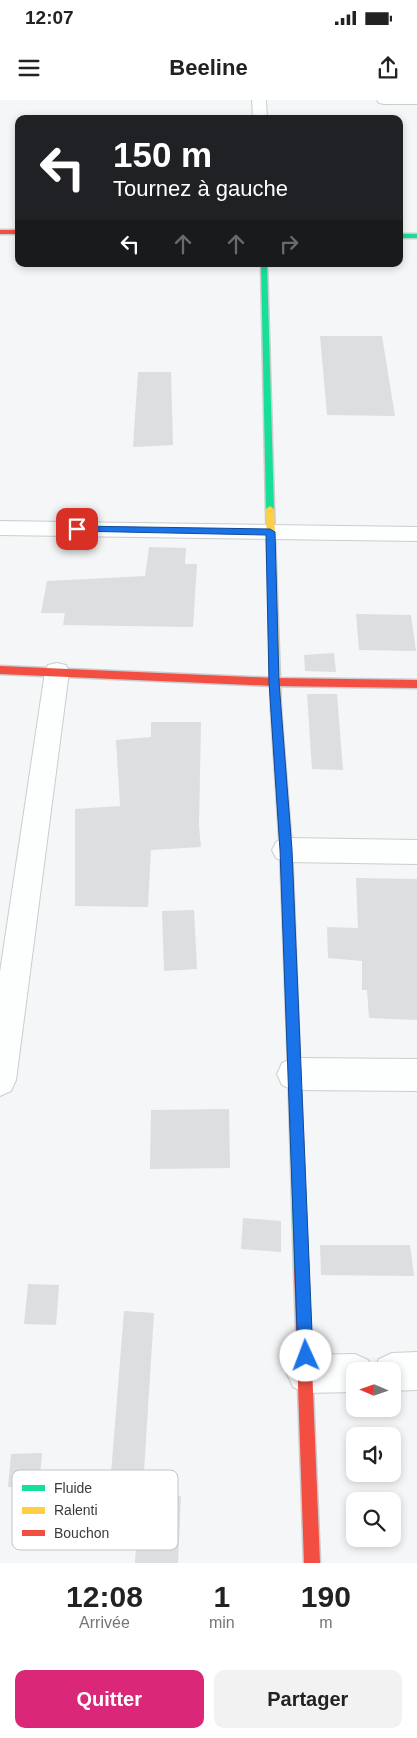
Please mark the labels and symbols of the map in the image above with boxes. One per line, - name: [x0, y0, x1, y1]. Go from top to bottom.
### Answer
- pin: [56, 508, 98, 550]
- position arrow: [279, 1329, 331, 1381]
- north arrow: [346, 1362, 401, 1418]
- legend: [12, 1470, 178, 1550]
- text: Fluide: [54, 1480, 92, 1496]
- text: Ralenti: [54, 1502, 98, 1518]
- text: Bouchon: [54, 1525, 109, 1541]

